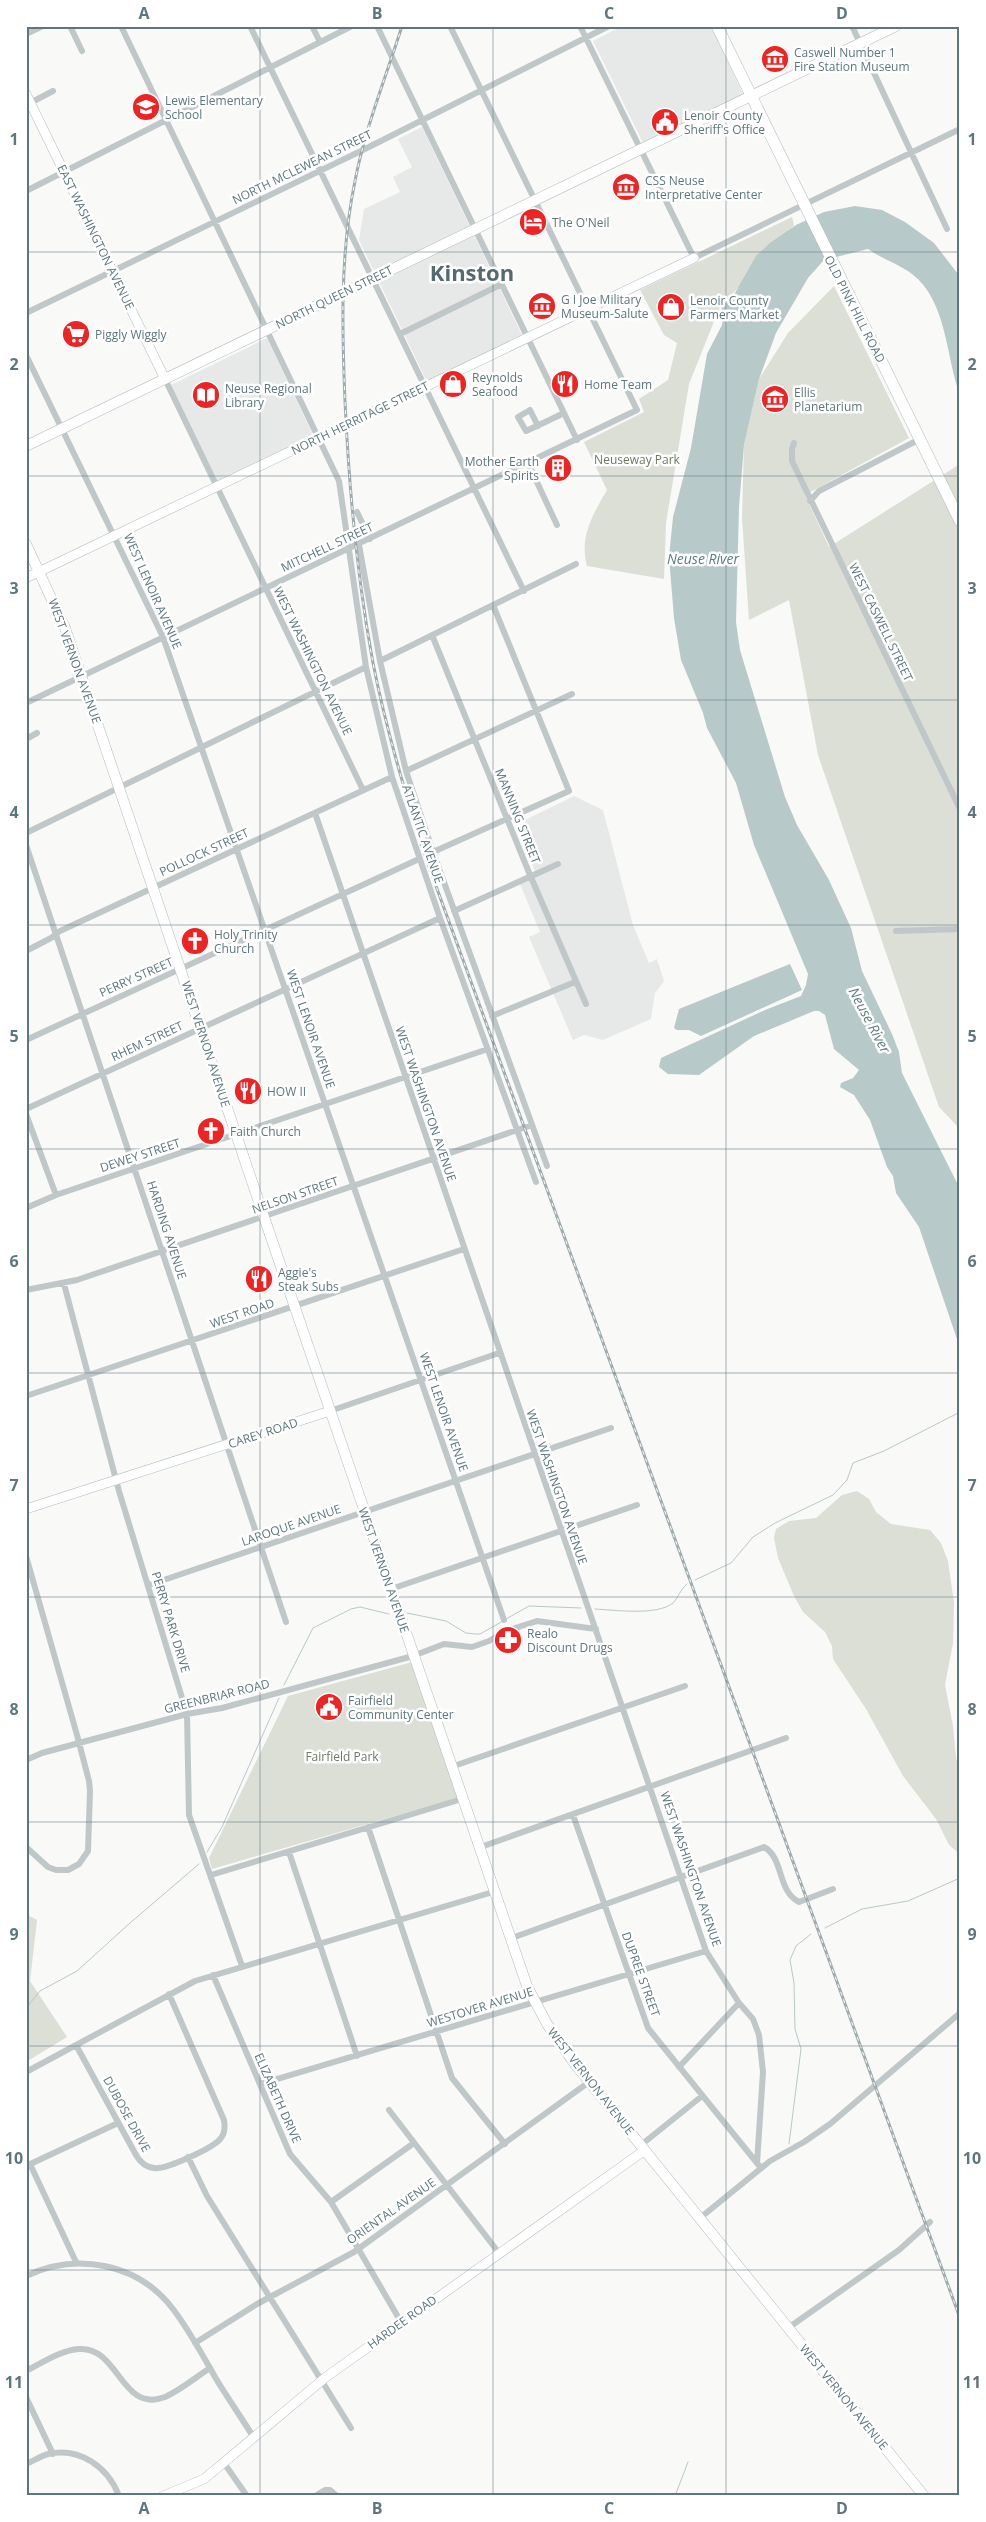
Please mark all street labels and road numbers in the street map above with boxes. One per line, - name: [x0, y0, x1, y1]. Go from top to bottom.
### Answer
- street label: NORTH MCLEWEAN STREET: [229, 126, 375, 208]
- street label: EAST WASHINGTON AVENUE: [53, 161, 139, 313]
- street label: OLD PINK HILL ROAD: [821, 252, 889, 366]
- street label: NORTH QUEEN STREET: [273, 261, 396, 333]
- street label: NORTH HERRITAGE STREET: [288, 377, 432, 459]
- street label: MITCHELL STREET: [278, 518, 376, 576]
- street label: WEST LENOIR AVENUE: [120, 530, 186, 652]
- street label: WEST CASWELL STREET: [845, 560, 917, 684]
- street label: WEST WASHINGTON AVENUE: [270, 584, 356, 738]
- street label: WEST VERNON AVENUE: [44, 596, 106, 726]
- street label: MANNING STREET: [491, 766, 545, 866]
- street label: ATLANTIC AVENUE: [398, 782, 448, 886]
- street label: POLLOCK STREET: [156, 824, 252, 880]
- street label: PERRY STREET: [96, 953, 176, 1001]
- street label: WEST LENOIR AVENUE: [283, 967, 339, 1091]
- street label: WEST VERNON AVENUE: [178, 979, 234, 1109]
- street label: RHEM STREET: [108, 1017, 186, 1065]
- street label: WEST WASHINGTON AVENUE: [391, 1024, 461, 1184]
- street label: DEWEY STREET: [98, 1134, 183, 1176]
- street label: NELSON STREET: [249, 1172, 341, 1218]
- street label: HARDING AVENUE: [143, 1179, 191, 1281]
- street label: WEST ROAD: [208, 1294, 276, 1332]
- street label: WEST LENOIR AVENUE: [416, 1350, 472, 1474]
- street label: WEST WASHINGTON AVENUE: [522, 1407, 592, 1567]
- street label: CAREY ROAD: [226, 1414, 300, 1452]
- street label: LAROQUE AVENUE: [239, 1500, 343, 1550]
- street label: WEST VERNON AVENUE: [355, 1505, 413, 1635]
- street label: PERRY PARK DRIVE: [148, 1570, 194, 1674]
- street label: GREENBRIAR ROAD: [162, 1675, 272, 1717]
- street label: WEST WASHINGTON AVENUE: [656, 1789, 726, 1949]
- street label: DUPREE STREET: [618, 1929, 664, 2019]
- street label: WESTOVER AVENUE: [425, 1983, 535, 2031]
- street label: WEST VERNON AVENUE: [544, 2024, 638, 2138]
- street label: ELIZABETH DRIVE: [251, 2050, 305, 2146]
- street label: DUBOSE DRIVE: [99, 2073, 155, 2155]
- street label: ORIENTAL AVENUE: [343, 2174, 439, 2248]
- street label: HARDEE ROAD: [364, 2291, 440, 2353]
- street label: WEST VERNON AVENUE: [796, 2340, 892, 2454]

